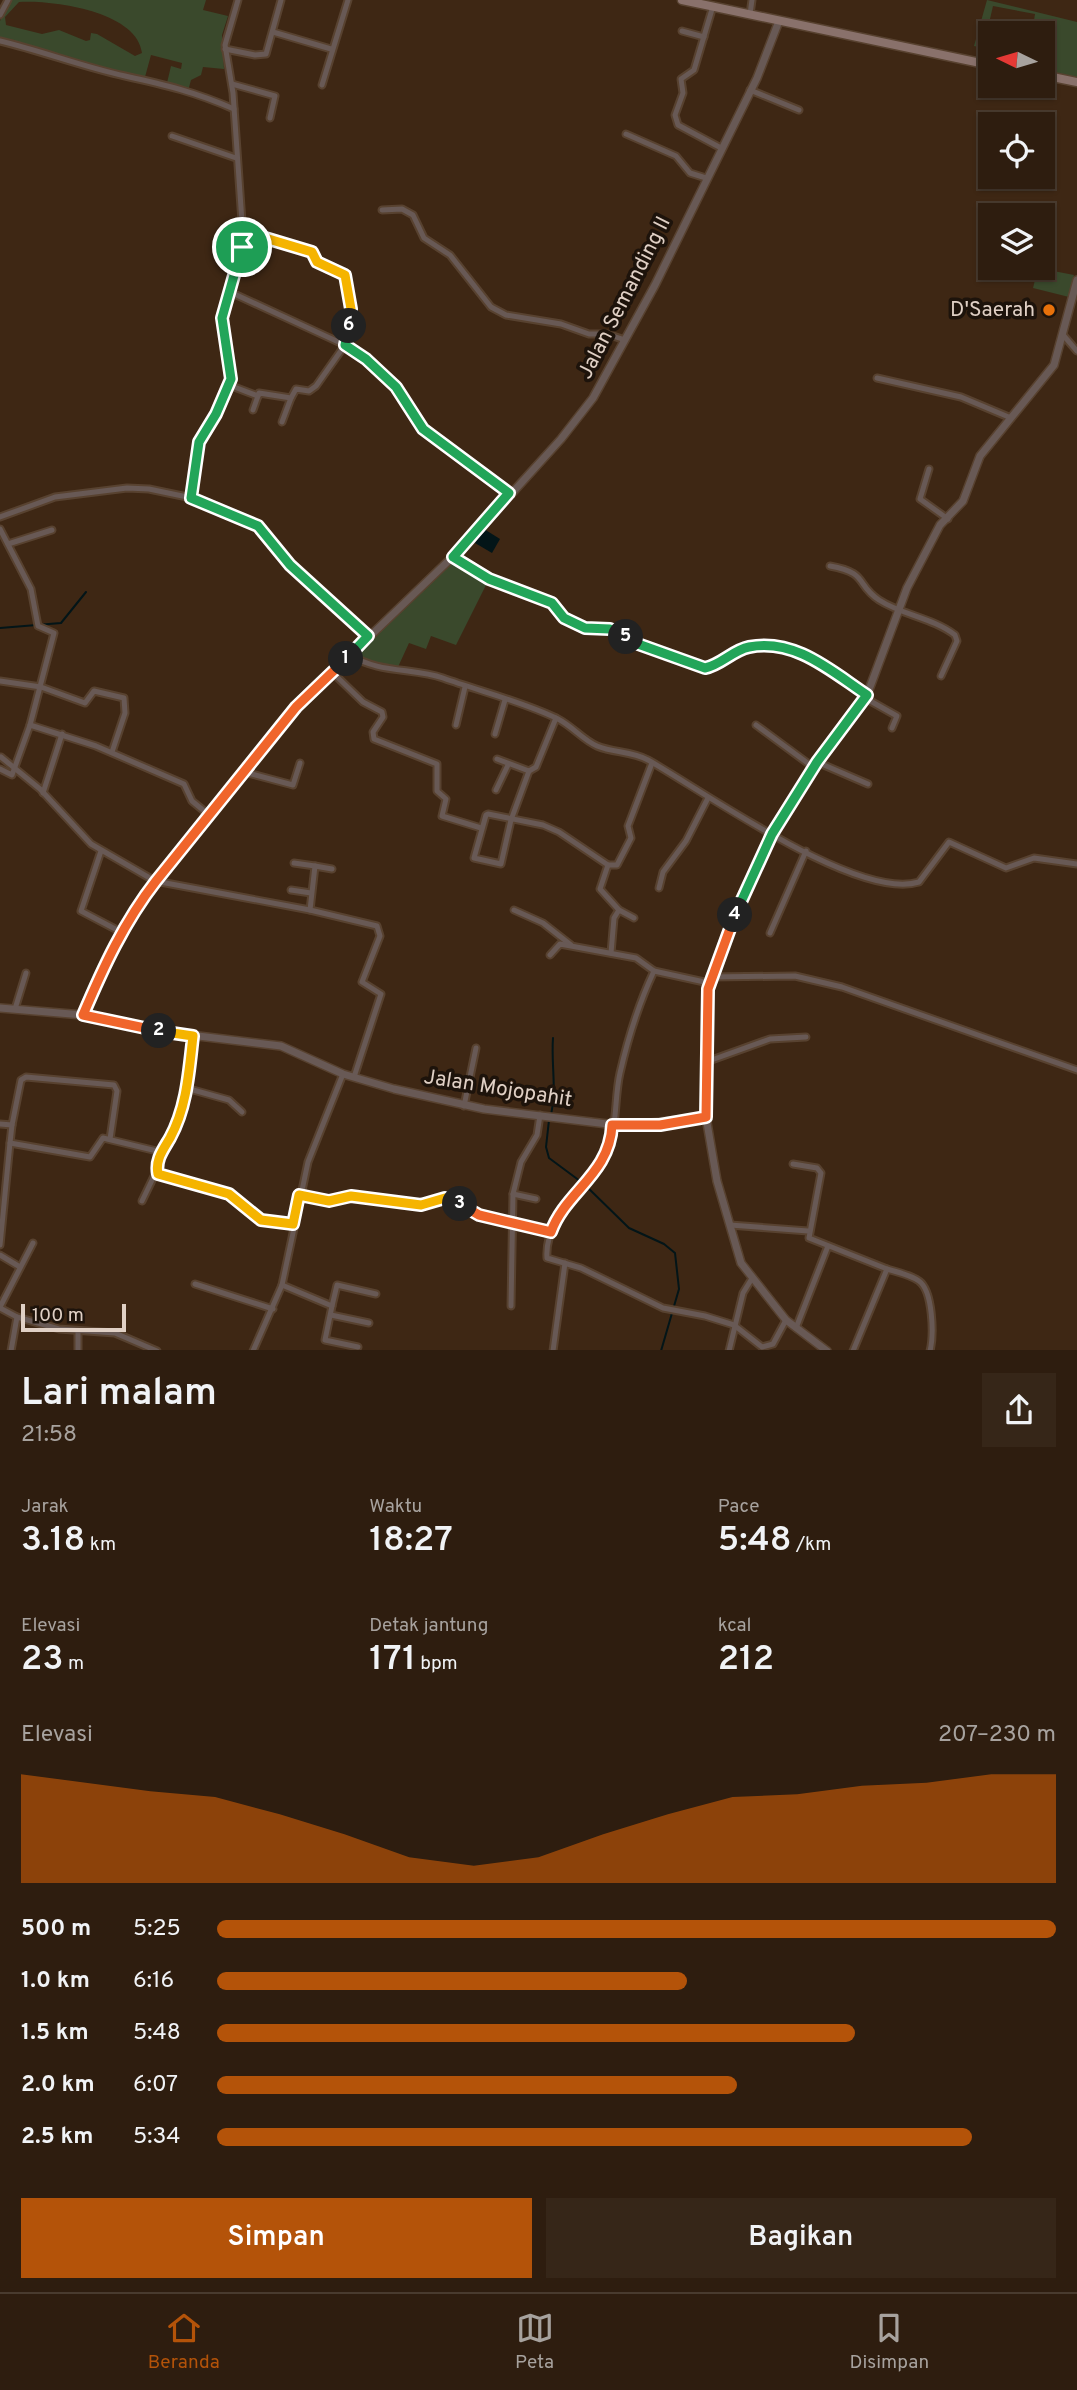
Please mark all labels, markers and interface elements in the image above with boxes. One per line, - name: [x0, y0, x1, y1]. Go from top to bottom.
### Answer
- north arrow: [978, 21, 1055, 98]
- map controls: [978, 21, 1055, 280]
- button: locate: [978, 112, 1055, 189]
- button: layers: [978, 203, 1055, 280]
- street label: Jalan Semanding II: [572, 212, 678, 384]
- pin: [212, 217, 272, 277]
- icon: arrive: [223, 228, 261, 266]
- place label: D'Saerah: [950, 297, 1035, 324]
- marker: D'Saerah: [1041, 302, 1057, 318]
- pin: 6: [332, 308, 366, 344]
- text: 6: [343, 313, 354, 337]
- pin: 5: [608, 620, 644, 654]
- text: 5: [620, 624, 631, 648]
- pin: 1: [328, 642, 364, 676]
- text: 1: [342, 646, 349, 670]
- pin: 4: [718, 898, 752, 932]
- text: 4: [728, 902, 741, 926]
- pin: 2: [142, 1014, 176, 1048]
- text: 2: [153, 1018, 164, 1042]
- street label: Jalan Mojopahit: [422, 1064, 574, 1114]
- pin: 3: [442, 1186, 477, 1222]
- text: 3: [454, 1191, 465, 1215]
- scale bar: [21, 1302, 126, 1333]
- text: 100 m: [32, 1304, 84, 1328]
- text: Lari malam: [21, 1370, 217, 1419]
- button: share: [982, 1373, 1056, 1447]
- text: 21:58: [21, 1421, 77, 1450]
- text: Jarak: [21, 1495, 69, 1519]
- text: Waktu: [369, 1495, 422, 1519]
- text: Pace: [718, 1495, 759, 1519]
- text: 3.18: [21, 1519, 85, 1563]
- text: 18:27: [369, 1519, 453, 1563]
- text: 5:48: [718, 1519, 792, 1563]
- text: km: [85, 1533, 116, 1557]
- text: /km: [792, 1533, 831, 1557]
- text: Elevasi: [21, 1614, 80, 1638]
- text: Detak jantung: [369, 1614, 488, 1638]
- text: kcal: [718, 1614, 751, 1638]
- text: 23: [21, 1638, 63, 1682]
- text: 171: [369, 1638, 416, 1682]
- text: 212: [718, 1638, 774, 1682]
- text: m: [63, 1652, 84, 1676]
- text: bpm: [416, 1652, 458, 1676]
- text: Elevasi: [21, 1721, 93, 1750]
- text: 207–230 m: [938, 1721, 1056, 1750]
- text: 500 m: [21, 1915, 91, 1944]
- text: 5:25: [133, 1915, 181, 1944]
- text: 1.0 km: [21, 1967, 90, 1996]
- text: 6:16: [133, 1967, 174, 1996]
- text: 1.5 km: [21, 2019, 89, 2048]
- text: 5:48: [133, 2019, 181, 2048]
- text: 2.0 km: [21, 2071, 95, 2100]
- text: 6:07: [133, 2071, 178, 2100]
- text: 2.5 km: [21, 2123, 94, 2152]
- text: 5:34: [133, 2123, 181, 2152]
- button: Simpan: [21, 2198, 532, 2278]
- button: Bagikan: [546, 2198, 1056, 2278]
- tab: Beranda: [148, 2309, 220, 2375]
- tab: Peta: [515, 2309, 554, 2375]
- tab: Disimpan: [849, 2309, 929, 2375]

